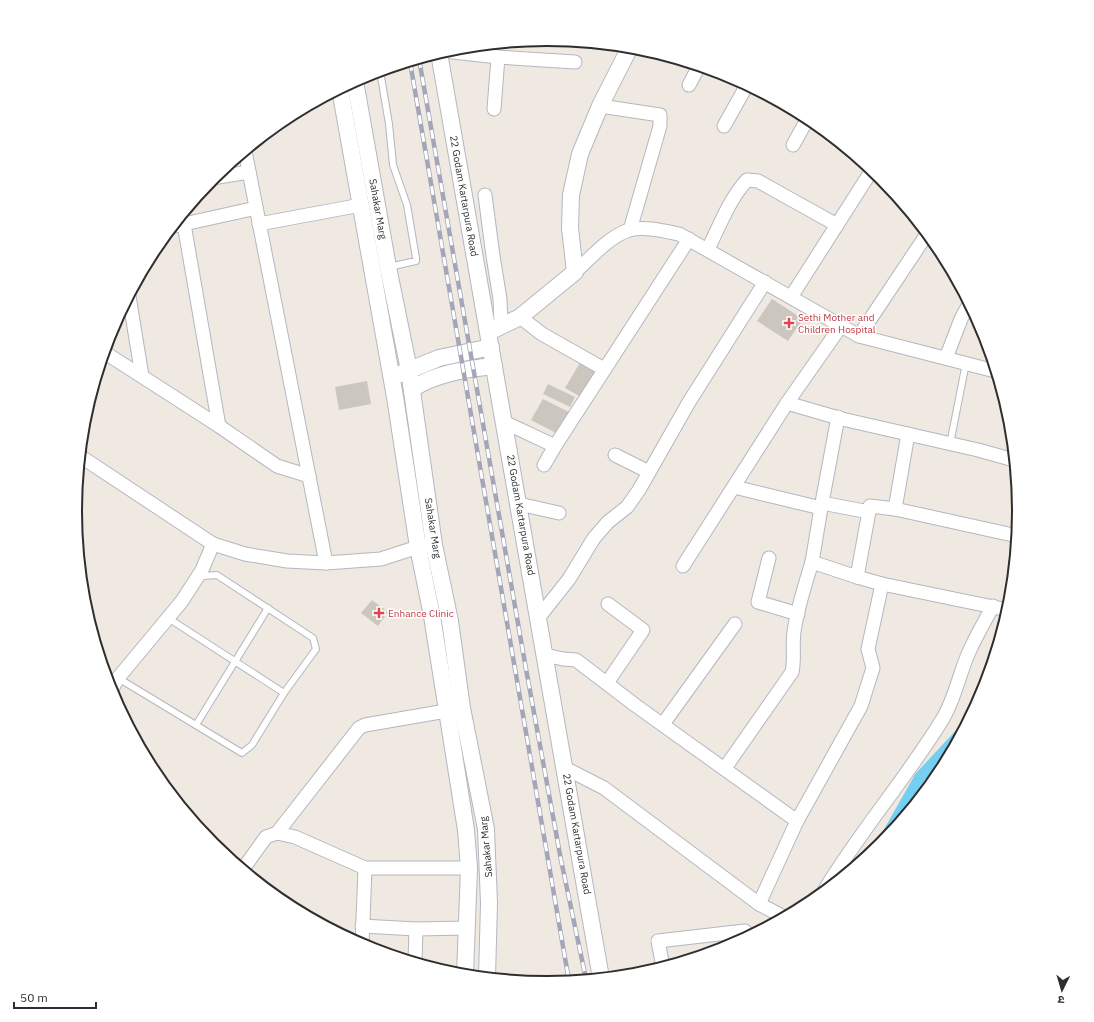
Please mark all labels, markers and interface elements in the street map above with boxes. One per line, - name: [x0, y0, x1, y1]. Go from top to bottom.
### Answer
- street label: 22 Godam Kartarpura Road: [447, 134, 481, 258]
- street label: Sahakar Marg: [366, 178, 390, 241]
- place label: Sethi Mother and Children Hospital: [798, 311, 876, 336]
- marker: Sethi Mother and Children Hospital: [783, 317, 795, 329]
- street label: 22 Godam Kartarpura Road: [504, 453, 538, 577]
- street label: Sahakar Marg: [422, 497, 444, 560]
- marker: Enhance Clinic: [373, 607, 385, 619]
- place label: Enhance Clinic: [388, 607, 454, 620]
- street label: 22 Godam Kartarpura Road: [560, 772, 594, 896]
- street label: Sahakar Marg: [477, 815, 495, 878]
- north arrow: [1042, 970, 1082, 1010]
- scale bar: [14, 984, 96, 1010]
- text: 50 m: [20, 990, 48, 1005]
- text: उ: [1057, 993, 1065, 1007]

